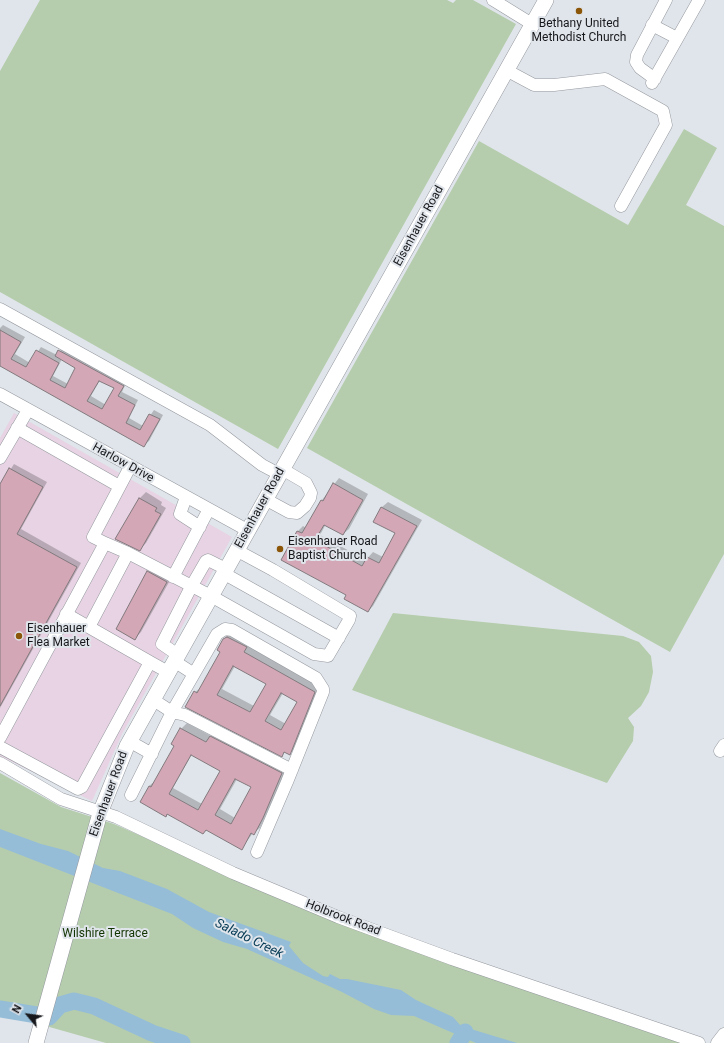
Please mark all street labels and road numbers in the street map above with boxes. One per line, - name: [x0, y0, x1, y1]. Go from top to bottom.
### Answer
- street label: Eisenhauer Road: [391, 183, 447, 269]
- street label: Harlow Drive: [90, 440, 156, 486]
- street label: Eisenhauer Road: [232, 465, 288, 551]
- street label: Eisenhauer Road: [87, 749, 131, 839]
- street label: Holbrook Road: [303, 897, 383, 939]

